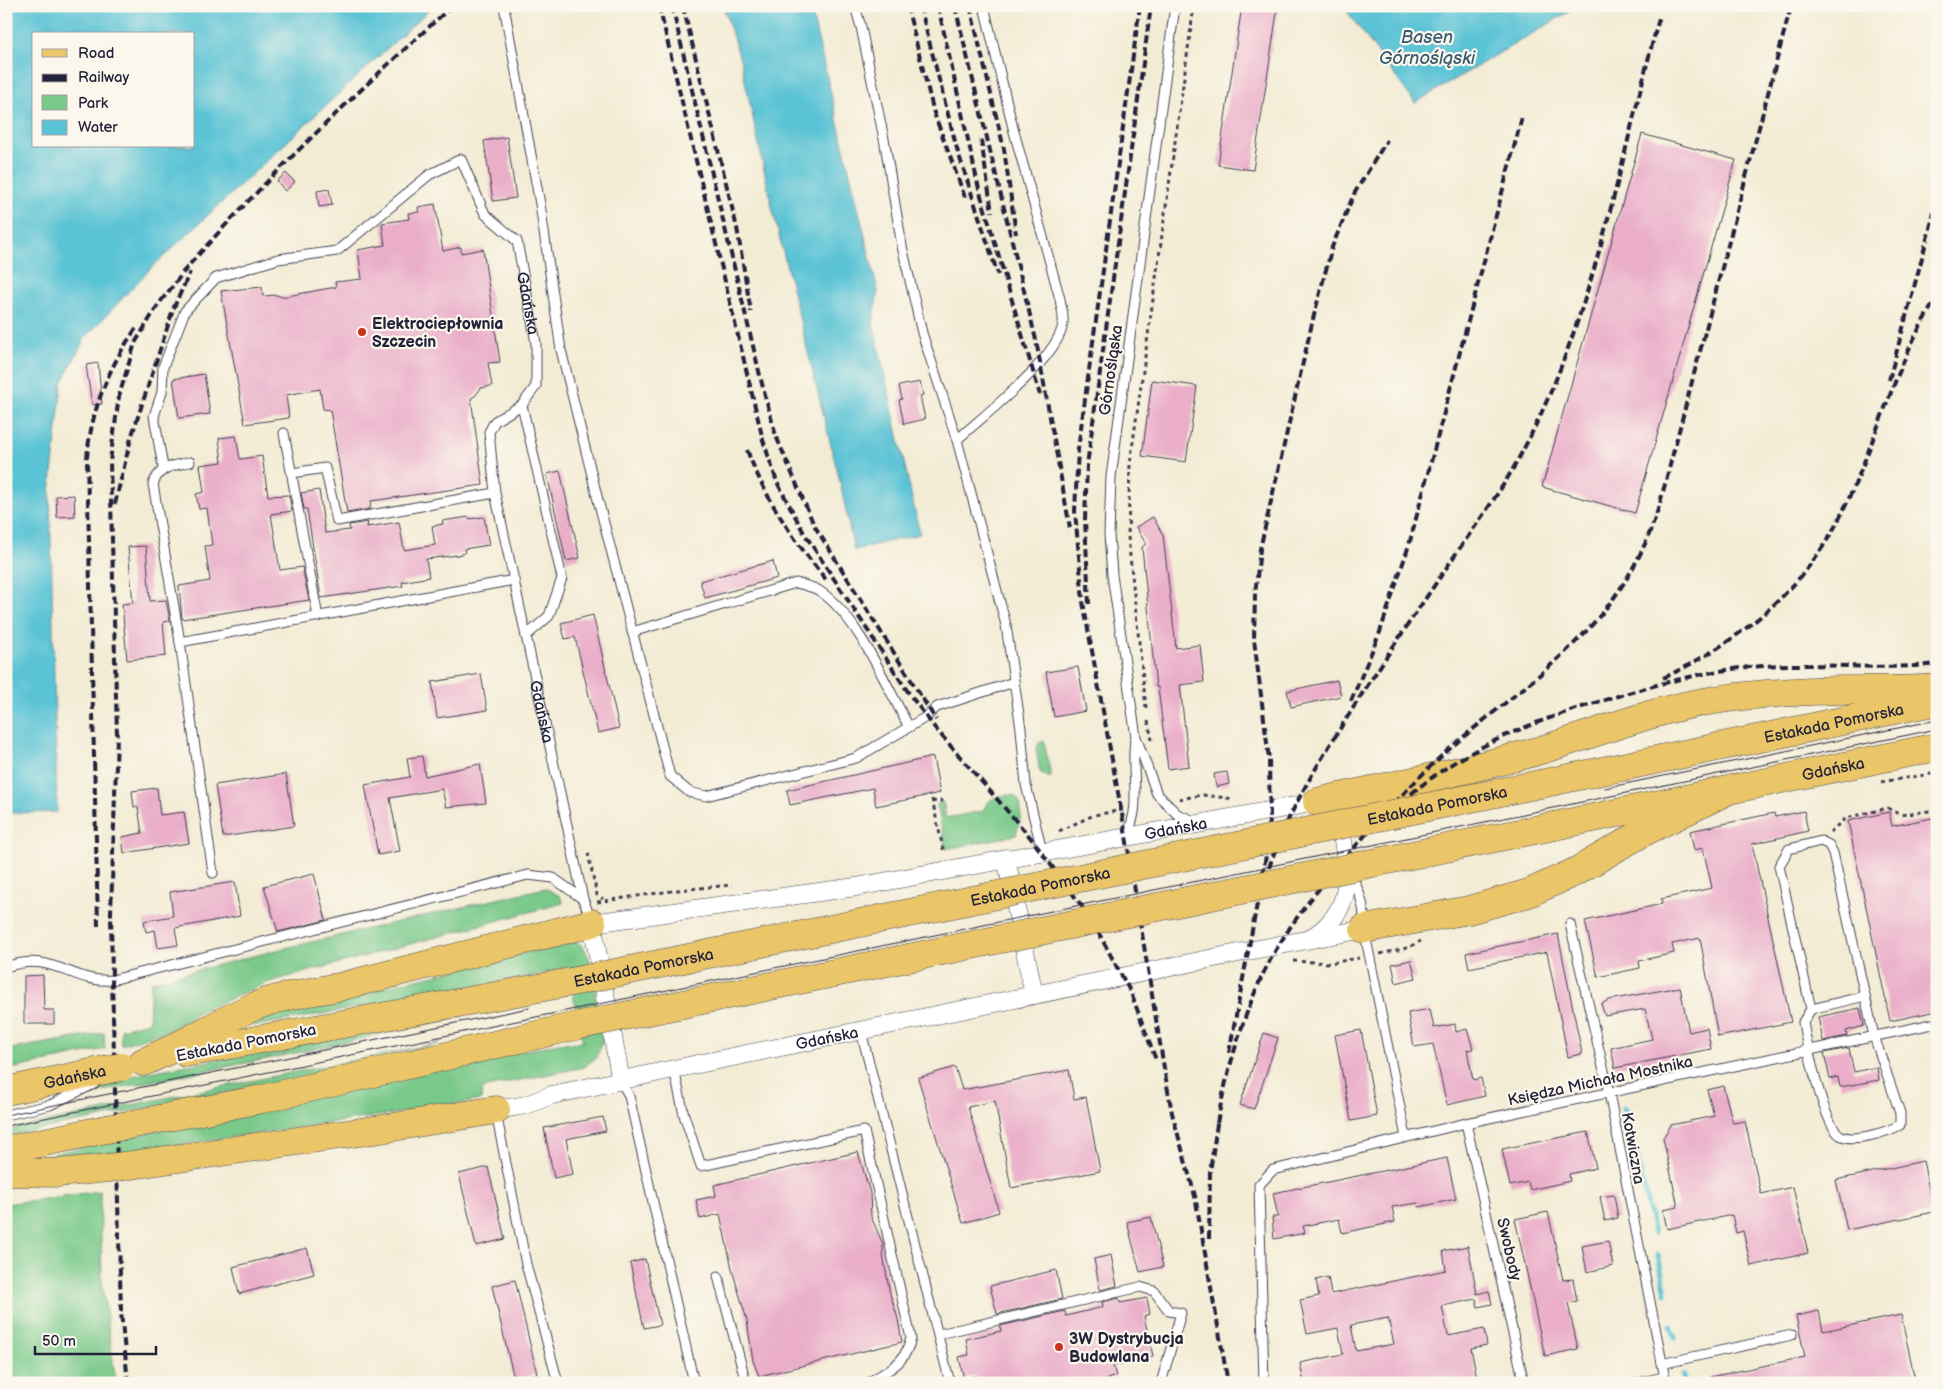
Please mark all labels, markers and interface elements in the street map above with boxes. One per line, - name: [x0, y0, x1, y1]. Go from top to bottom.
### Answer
- water label: Basen Górnośląski: [1379, 27, 1476, 69]
- legend: [32, 32, 195, 148]
- text: Road: [78, 44, 114, 63]
- text: Railway: [78, 68, 129, 87]
- text: Park: [78, 94, 109, 113]
- text: Water: [78, 118, 118, 137]
- street label: Gdańska: [512, 270, 542, 336]
- place label: Elektrociepłownia Szczecin: [372, 315, 504, 352]
- street label: Górnośląska: [1096, 324, 1127, 417]
- marker: Elektrociepłownia Szczecin: [356, 326, 368, 338]
- street label: Gdańska: [525, 679, 557, 745]
- street label: Estakada Pomorska: [1762, 700, 1906, 748]
- street label: Gdańska: [1800, 754, 1866, 786]
- street label: Estakada Pomorska: [1366, 783, 1509, 830]
- street label: Gdańska: [1143, 814, 1209, 845]
- street label: Estakada Pomorska: [969, 864, 1112, 911]
- street label: Estakada Pomorska: [572, 945, 715, 992]
- street label: Estakada Pomorska: [175, 1021, 318, 1066]
- street label: Gdańska: [794, 1023, 860, 1055]
- street label: Księdza Michała Mostnika: [1506, 1053, 1695, 1110]
- street label: Gdańska: [42, 1062, 108, 1094]
- street label: Kotwiczna: [1617, 1111, 1648, 1186]
- street label: Swobody: [1492, 1216, 1525, 1283]
- scale bar: [35, 1324, 156, 1356]
- place label: 3W Dystrybucja Budowlana: [1069, 1330, 1184, 1367]
- text: 50 m: [42, 1332, 76, 1351]
- marker: 3W Dystrybucja Budowlana: [1053, 1341, 1065, 1353]

